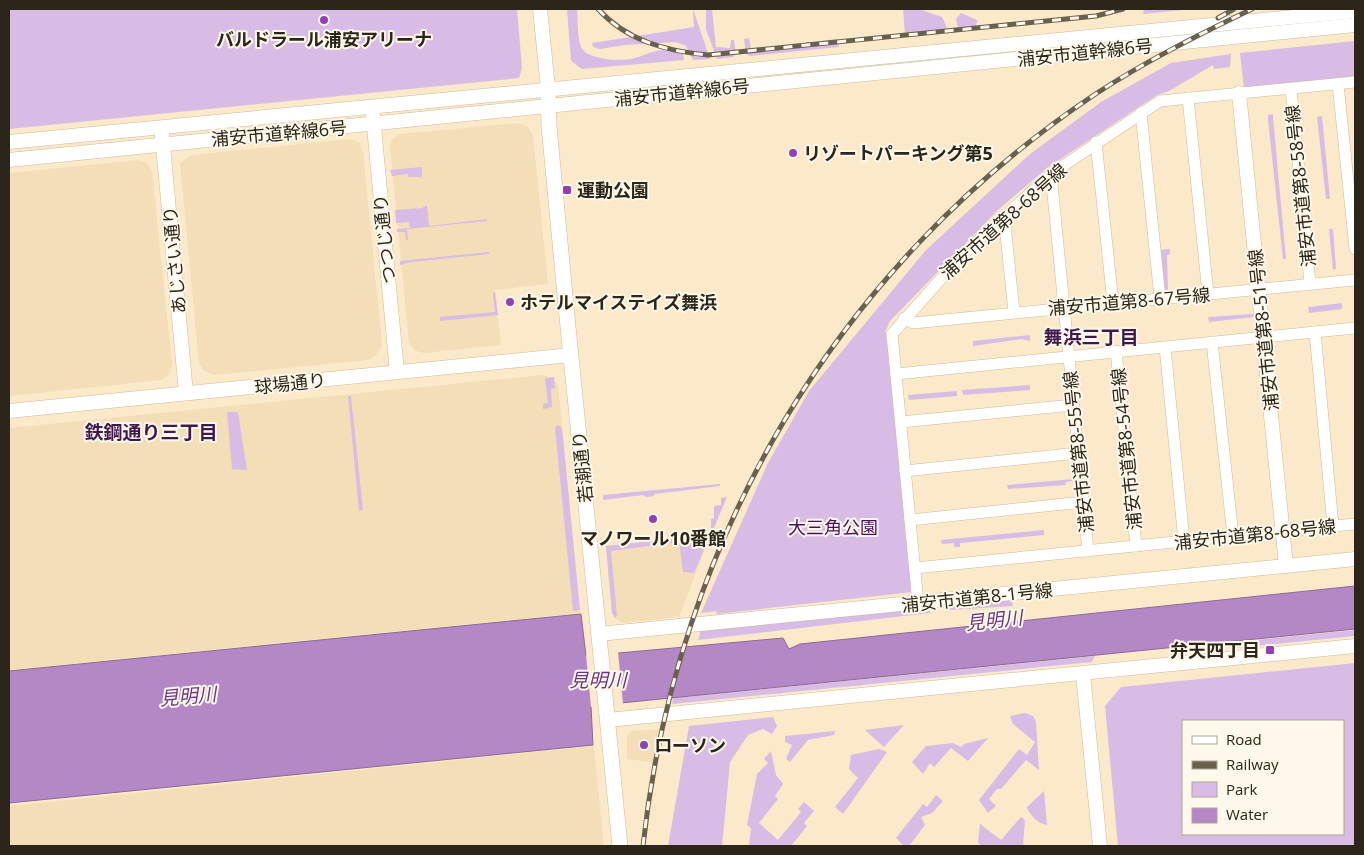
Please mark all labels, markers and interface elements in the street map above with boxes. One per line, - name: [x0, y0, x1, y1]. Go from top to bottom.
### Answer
- marker: バルドラール浦安アリーナ: [318, 14, 330, 26]
- place label: バルドラール浦安アリーナ: [216, 27, 432, 51]
- street label: 浦安市道幹線6号: [1016, 33, 1154, 71]
- street label: 浦安市道幹線6号: [613, 73, 751, 111]
- street label: 浦安市道第8-58号線: [1280, 104, 1320, 268]
- street label: 浦安市道幹線6号: [210, 115, 348, 151]
- place label: リゾートパーキング第5: [803, 141, 993, 165]
- marker: リゾートパーキング第5: [787, 147, 799, 159]
- street label: 浦安市道第8-68号線: [935, 158, 1071, 284]
- place label: 運動公園: [577, 178, 649, 202]
- marker: 運動公園: [561, 184, 573, 196]
- street label: つつじ通り: [367, 193, 401, 285]
- street label: あじさい通り: [157, 205, 191, 315]
- street label: 浦安市道第8-51号線: [1243, 248, 1283, 412]
- street label: 浦安市道第8-67号線: [1047, 282, 1211, 320]
- place label: ホテルマイステイズ舞浜: [520, 290, 717, 314]
- marker: ホテルマイステイズ舞浜: [504, 296, 516, 308]
- district label: 舞浜三丁目: [1043, 324, 1139, 350]
- street label: 球場通り: [253, 367, 327, 399]
- street label: 浦安市道第8-54号線: [1106, 367, 1146, 531]
- street label: 浦安市道第8-55号線: [1058, 370, 1098, 534]
- district label: 鉄鋼通り三丁目: [84, 419, 218, 445]
- street label: 若潮通り: [566, 430, 598, 504]
- marker: マノワール10番館: [647, 513, 659, 525]
- street label: 浦安市道第8-68号線: [1173, 514, 1337, 554]
- park label: 大三角公園: [788, 515, 878, 539]
- place label: マノワール10番館: [580, 526, 726, 550]
- street label: 浦安市道第8-1号線: [900, 577, 1054, 617]
- water label: 見明川: [964, 604, 1026, 636]
- place label: 弁天四丁目: [1170, 638, 1260, 662]
- marker: 弁天四丁目: [1264, 644, 1276, 656]
- water label: 見明川: [569, 667, 628, 693]
- water label: 見明川: [158, 680, 220, 711]
- legend: [1182, 720, 1344, 835]
- text: Road: [1226, 729, 1262, 749]
- place label: ローソン: [654, 733, 726, 757]
- marker: ローソン: [638, 739, 650, 751]
- text: Railway: [1226, 754, 1279, 774]
- text: Park: [1226, 779, 1257, 799]
- text: Water: [1226, 804, 1268, 824]

